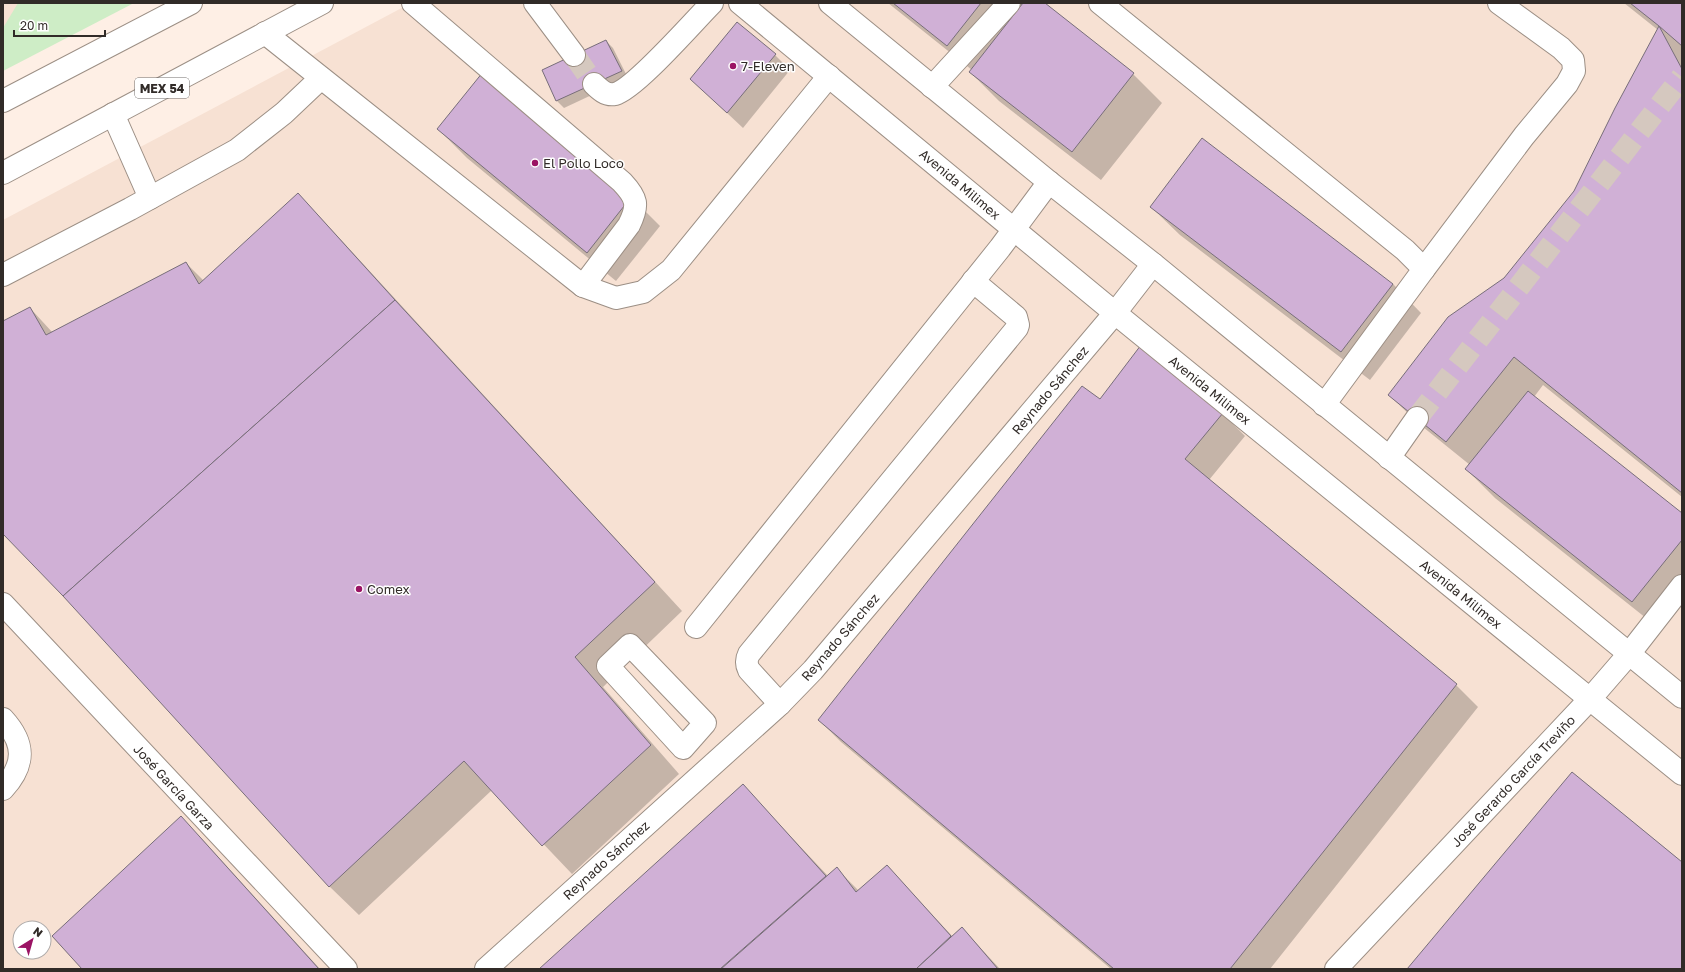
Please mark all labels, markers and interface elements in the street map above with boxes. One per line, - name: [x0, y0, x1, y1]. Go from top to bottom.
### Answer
- scale bar: [14, 12, 105, 38]
- text: 20 m: [20, 18, 48, 33]
- place label: 7-Eleven: [741, 58, 795, 74]
- marker: 7-Eleven: [728, 61, 738, 71]
- road number: MEX 54: [135, 78, 189, 98]
- street label: Avenida Milimex: [916, 145, 1004, 223]
- place label: El Pollo Loco: [543, 155, 624, 171]
- marker: El Pollo Loco: [530, 158, 540, 168]
- street label: Reynado Sánchez: [1008, 342, 1092, 437]
- street label: Avenida Milimex: [1166, 352, 1254, 428]
- street label: Avenida Milimex: [1417, 556, 1505, 632]
- place label: Comex: [367, 581, 410, 597]
- marker: Comex: [354, 584, 364, 594]
- street label: Reynado Sánchez: [798, 590, 883, 684]
- street label: José Gerardo García Treviño: [1448, 712, 1578, 850]
- street label: José García Garza: [130, 741, 218, 833]
- street label: Reynado Sánchez: [560, 817, 653, 903]
- north arrow: [12, 920, 52, 960]
- text: N: [31, 924, 46, 939]

